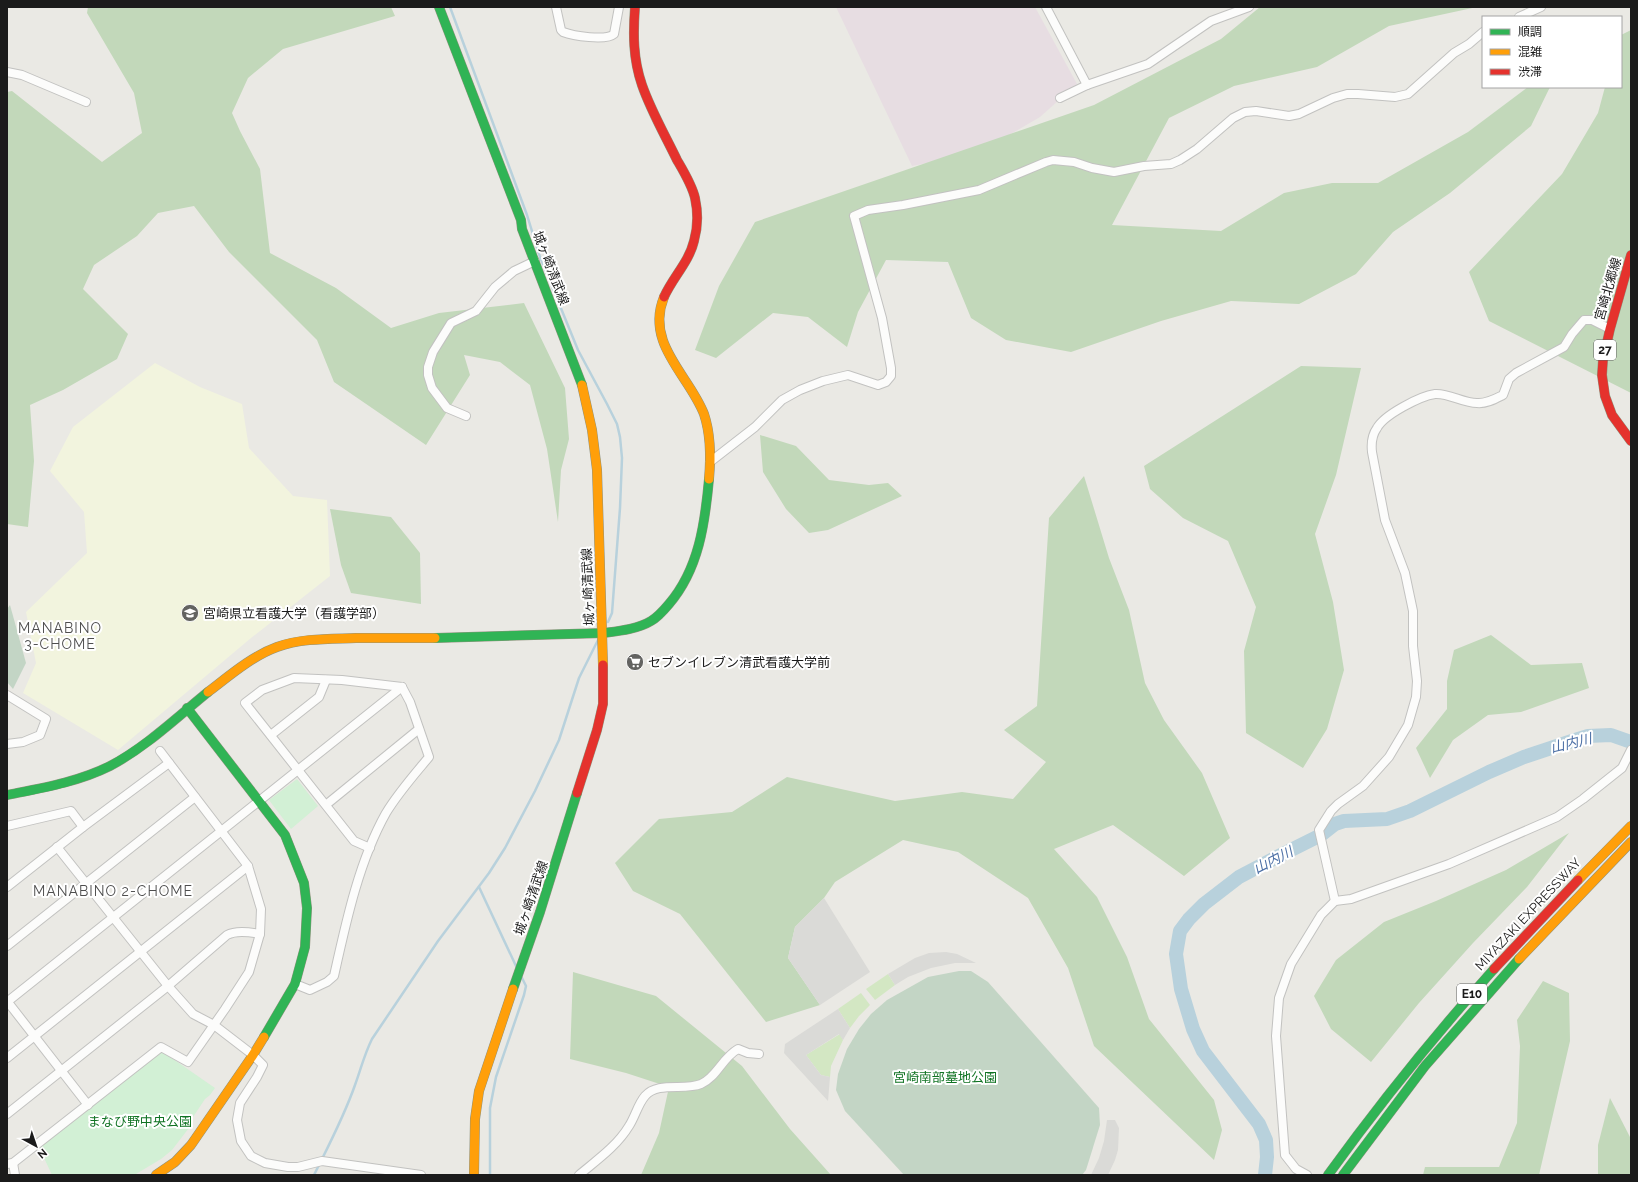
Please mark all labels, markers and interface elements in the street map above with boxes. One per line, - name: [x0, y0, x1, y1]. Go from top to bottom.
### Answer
- legend: [1482, 16, 1622, 88]
- text: 順調: [1518, 25, 1542, 39]
- text: 混雑: [1518, 45, 1542, 59]
- text: 渋滞: [1518, 65, 1542, 79]
- street label: 城ヶ崎清武線: [530, 229, 572, 307]
- street label: 宮崎北郷線: [1592, 256, 1624, 322]
- road number: 27: [1594, 340, 1616, 360]
- street label: 城ヶ崎清武線: [579, 548, 597, 626]
- school or university icon: 宮崎県立看護大学（看護学部）: [180, 603, 200, 623]
- place label: 宮崎県立看護大学（看護学部）: [203, 606, 385, 621]
- district label: MANABINO 3-CHOME: [18, 620, 102, 652]
- supermarket icon: セブンイレブン清武看護大学前: [625, 652, 645, 672]
- place label: セブンイレブン清武看護大学前: [648, 655, 830, 670]
- water label: 山内川: [1549, 730, 1595, 756]
- water label: 山内川: [1251, 842, 1297, 877]
- street label: MIYAZAKI EXPRESSWAY: [1472, 854, 1584, 973]
- street label: 城ヶ崎清武線: [511, 859, 551, 937]
- district label: MANABINO 2-CHOME: [33, 883, 193, 899]
- road number: E10: [1457, 984, 1487, 1004]
- park label: 宮崎南部墓地公園: [893, 1070, 997, 1085]
- park label: まなび野中央公園: [88, 1114, 192, 1129]
- north arrow: [16, 1126, 56, 1166]
- text: N: [35, 1146, 50, 1161]

